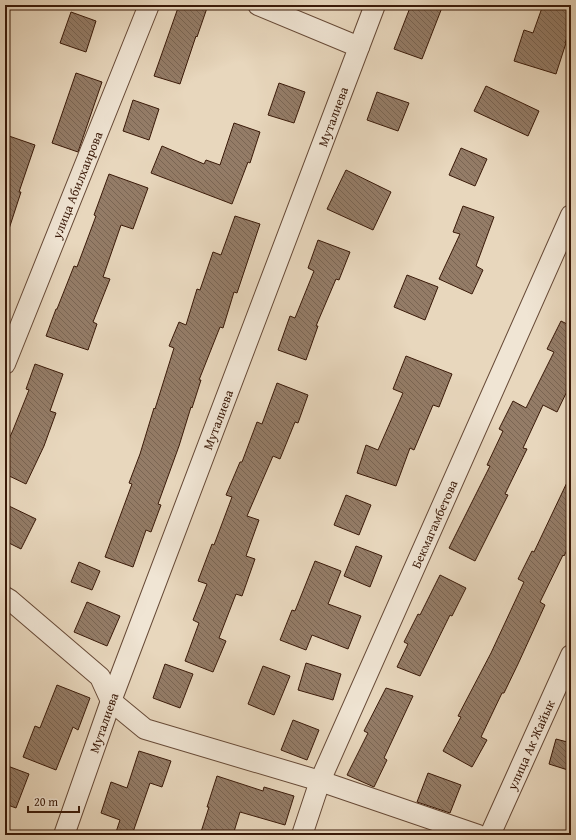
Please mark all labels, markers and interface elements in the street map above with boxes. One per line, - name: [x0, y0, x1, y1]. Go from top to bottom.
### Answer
- street label: Муталиева: [313, 83, 353, 150]
- street label: улица Абилхаирова: [47, 128, 108, 243]
- street label: Муталиева: [198, 386, 239, 453]
- street label: Бекмагамбетова: [406, 476, 463, 572]
- street label: Муталиева: [84, 689, 124, 756]
- street label: улица Ак Жайык: [502, 697, 560, 794]
- scale bar: [28, 788, 79, 814]
- text: 20 m: [34, 793, 58, 810]

